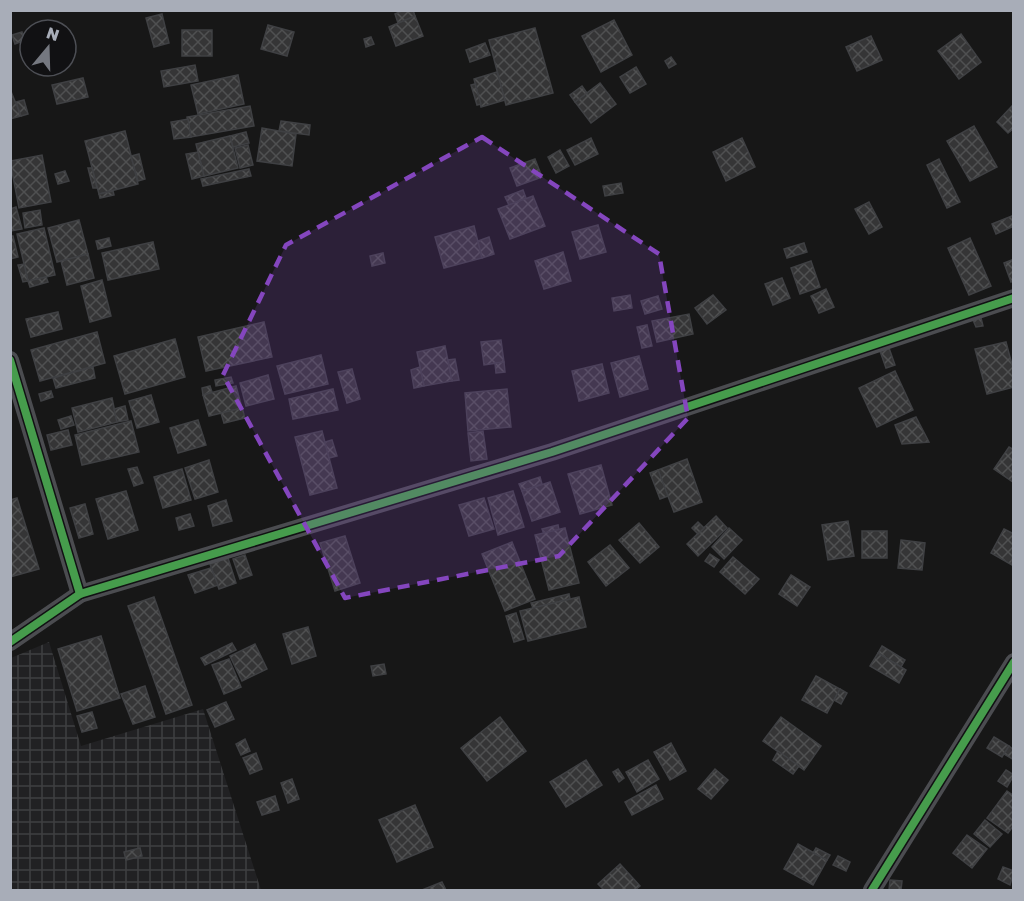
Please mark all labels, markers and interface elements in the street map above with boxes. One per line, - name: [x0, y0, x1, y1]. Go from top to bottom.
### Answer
- north arrow: [18, 18, 78, 78]
- text: N: [44, 22, 62, 45]

